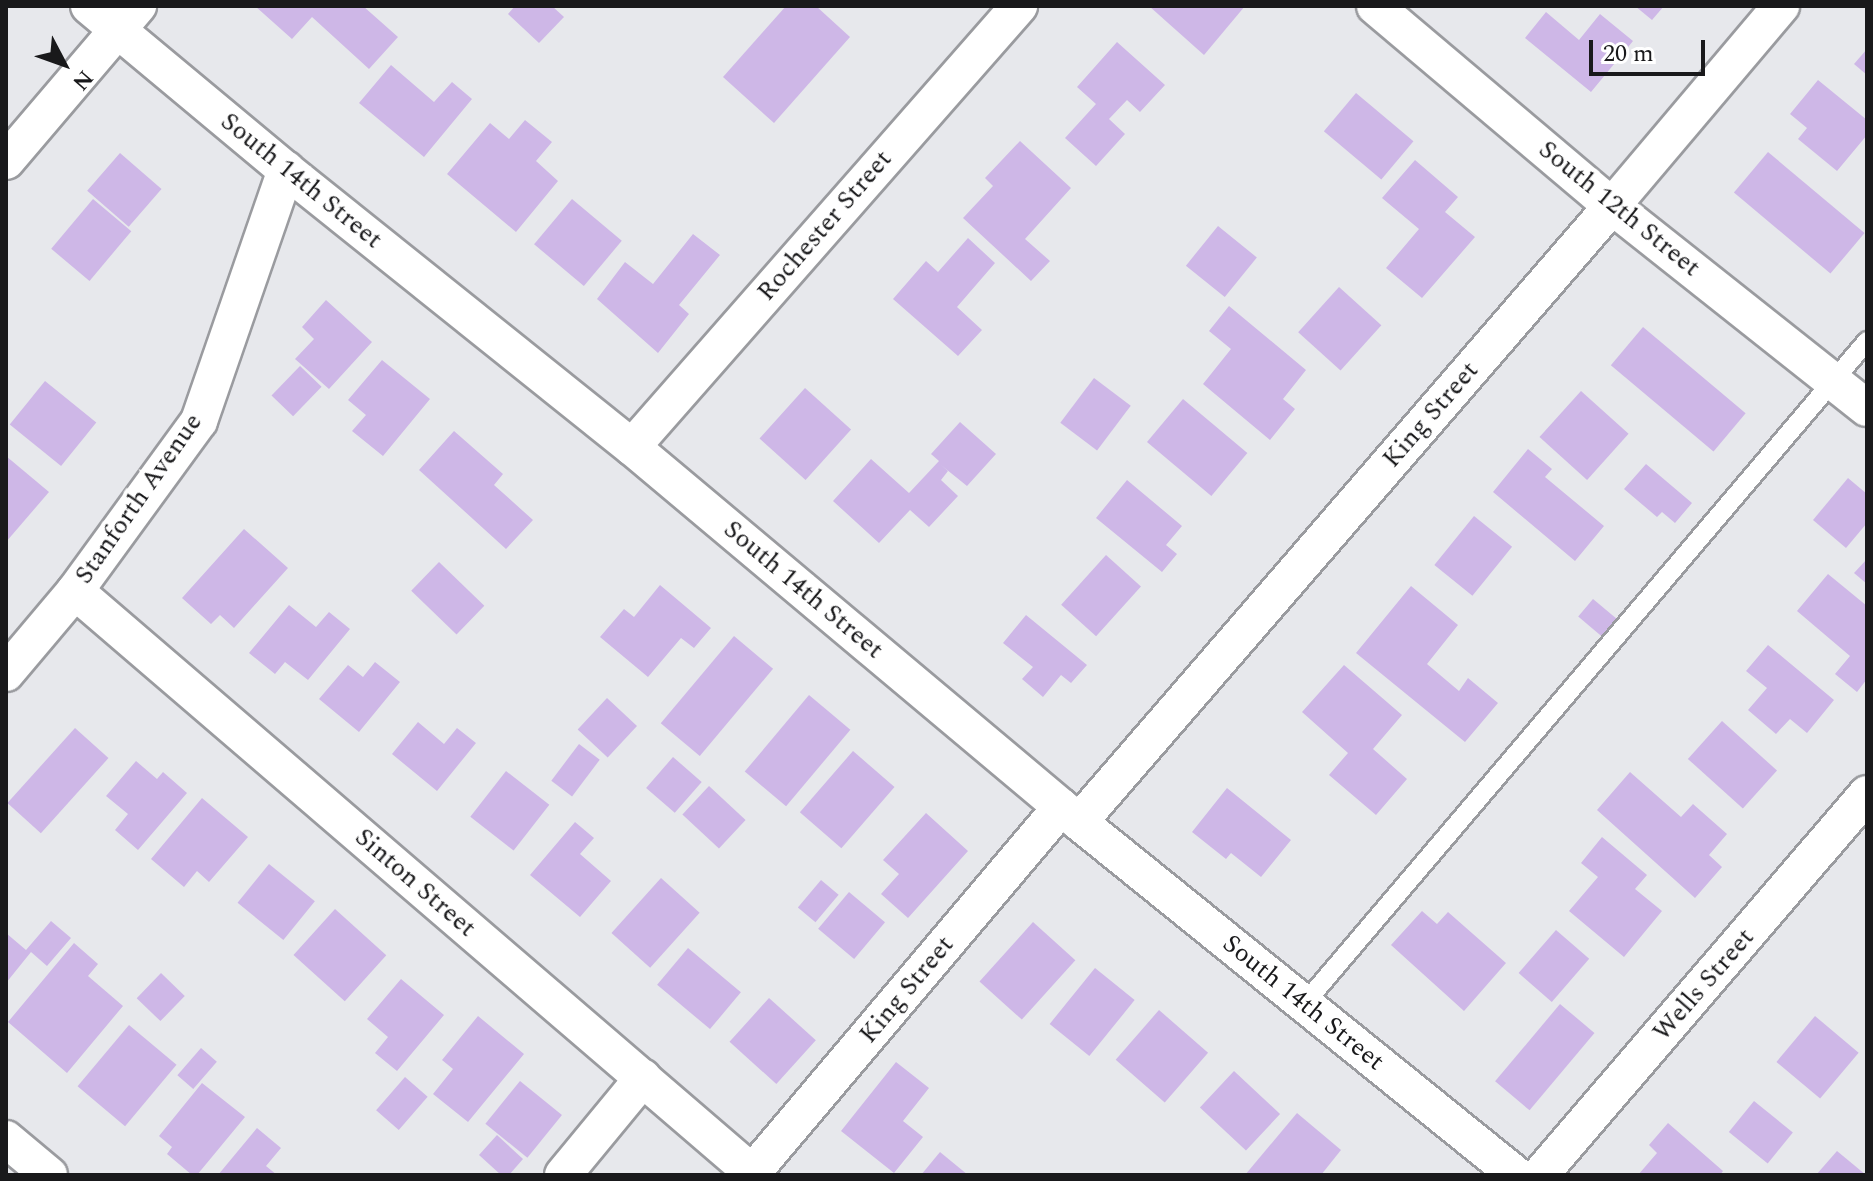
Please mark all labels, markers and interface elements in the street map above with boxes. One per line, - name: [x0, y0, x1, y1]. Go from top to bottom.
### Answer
- north arrow: [24, 24, 104, 104]
- scale bar: [1593, 24, 1709, 74]
- text: 20 m: [1603, 36, 1654, 72]
- text: N: [64, 62, 101, 98]
- street label: South 14th Street: [214, 106, 388, 256]
- street label: South 12th Street: [1532, 134, 1706, 284]
- street label: Rochester Street: [751, 144, 899, 308]
- street label: King Street: [1376, 356, 1486, 474]
- street label: Stanforth Avenue: [69, 408, 209, 590]
- street label: South 14th Street: [717, 514, 889, 666]
- street label: Sinton Street: [348, 822, 482, 944]
- street label: Wells Street: [1647, 922, 1761, 1048]
- street label: South 14th Street: [1216, 928, 1390, 1078]
- street label: King Street: [853, 930, 961, 1050]

